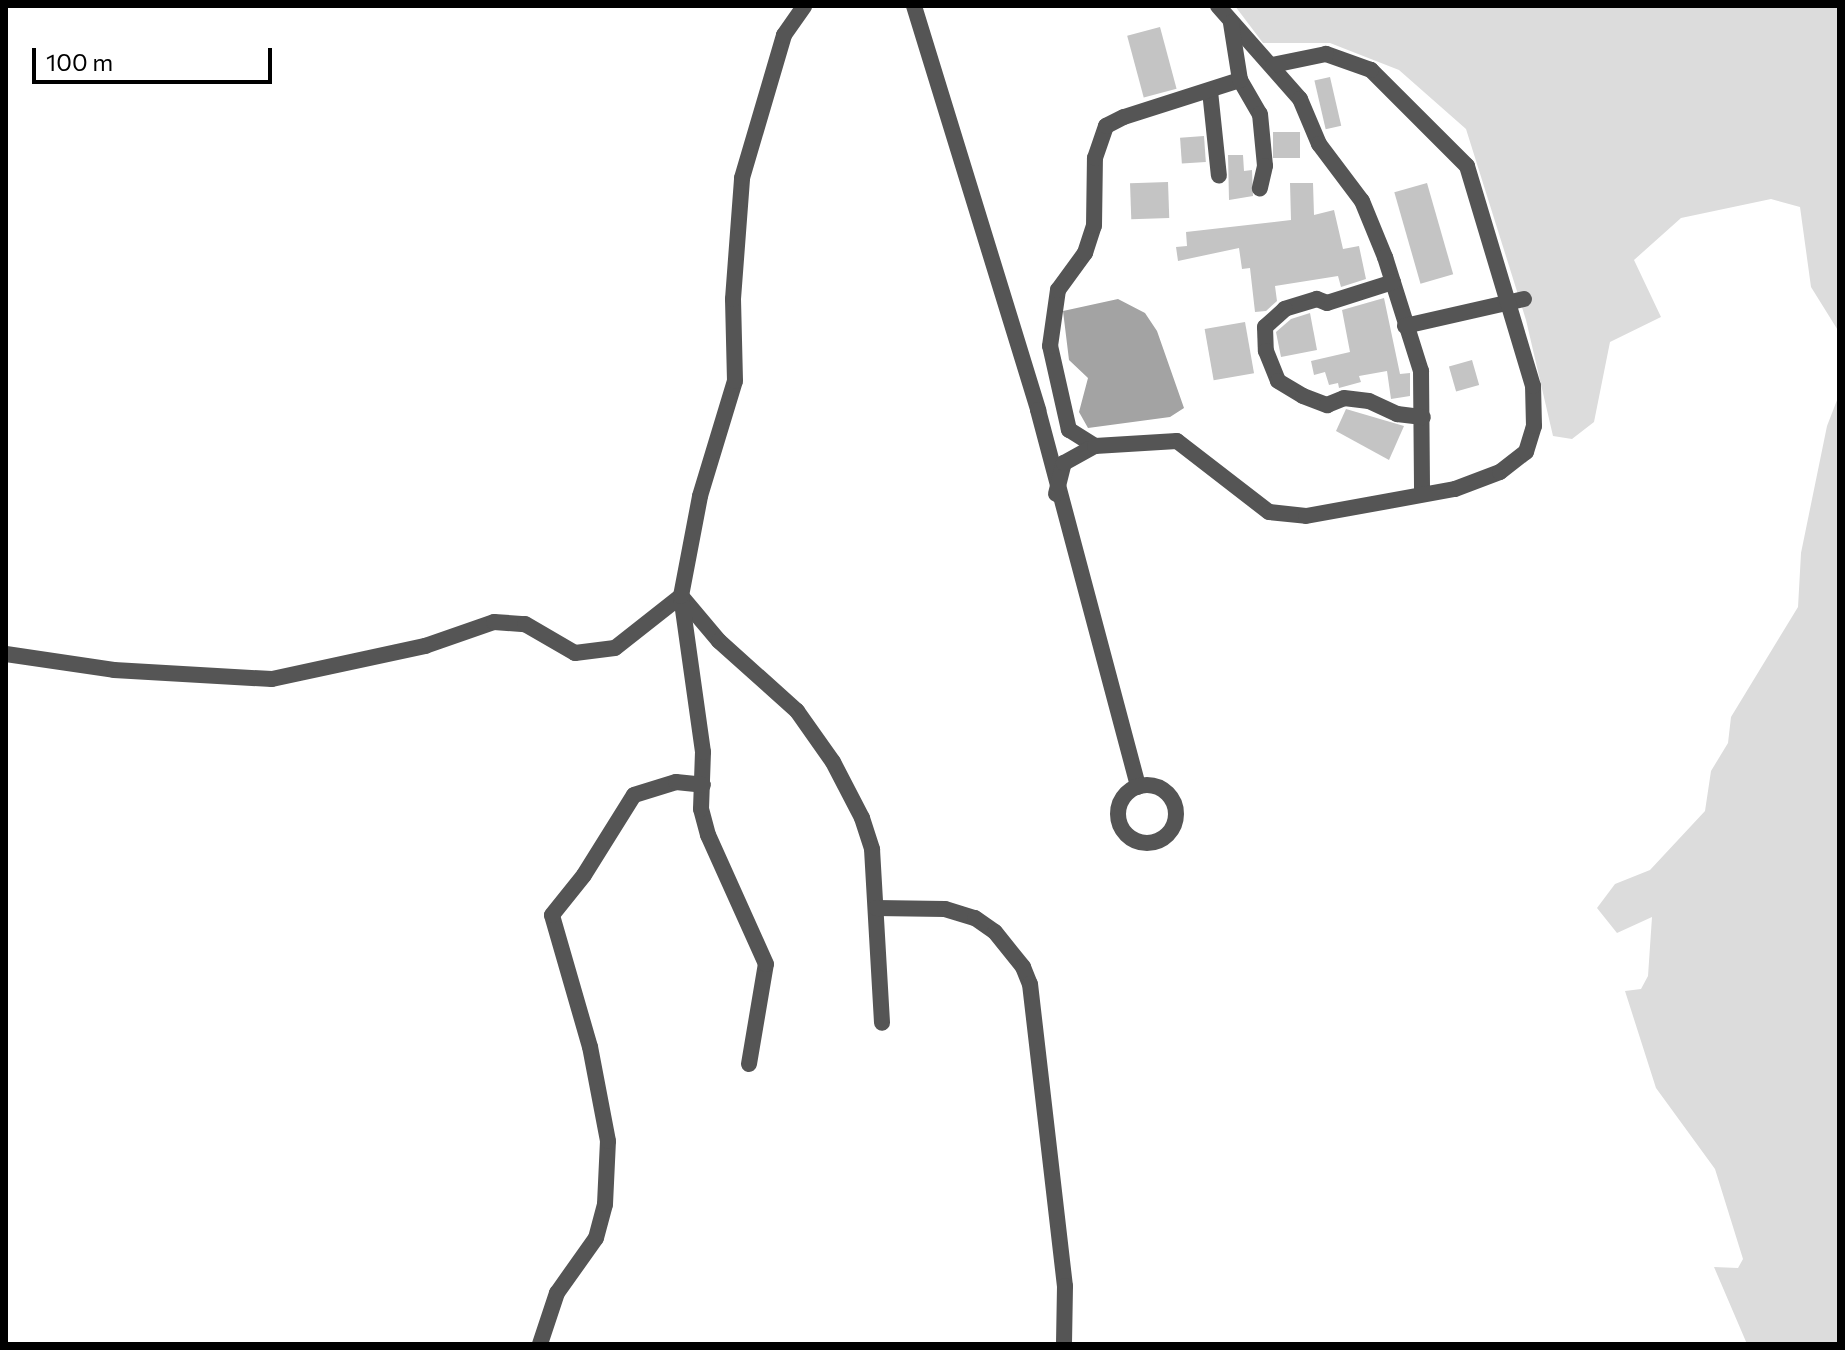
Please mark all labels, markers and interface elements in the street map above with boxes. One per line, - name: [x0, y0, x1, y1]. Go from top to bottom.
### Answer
- scale bar: [36, 32, 276, 82]
- text: 100 m: [46, 47, 113, 76]

